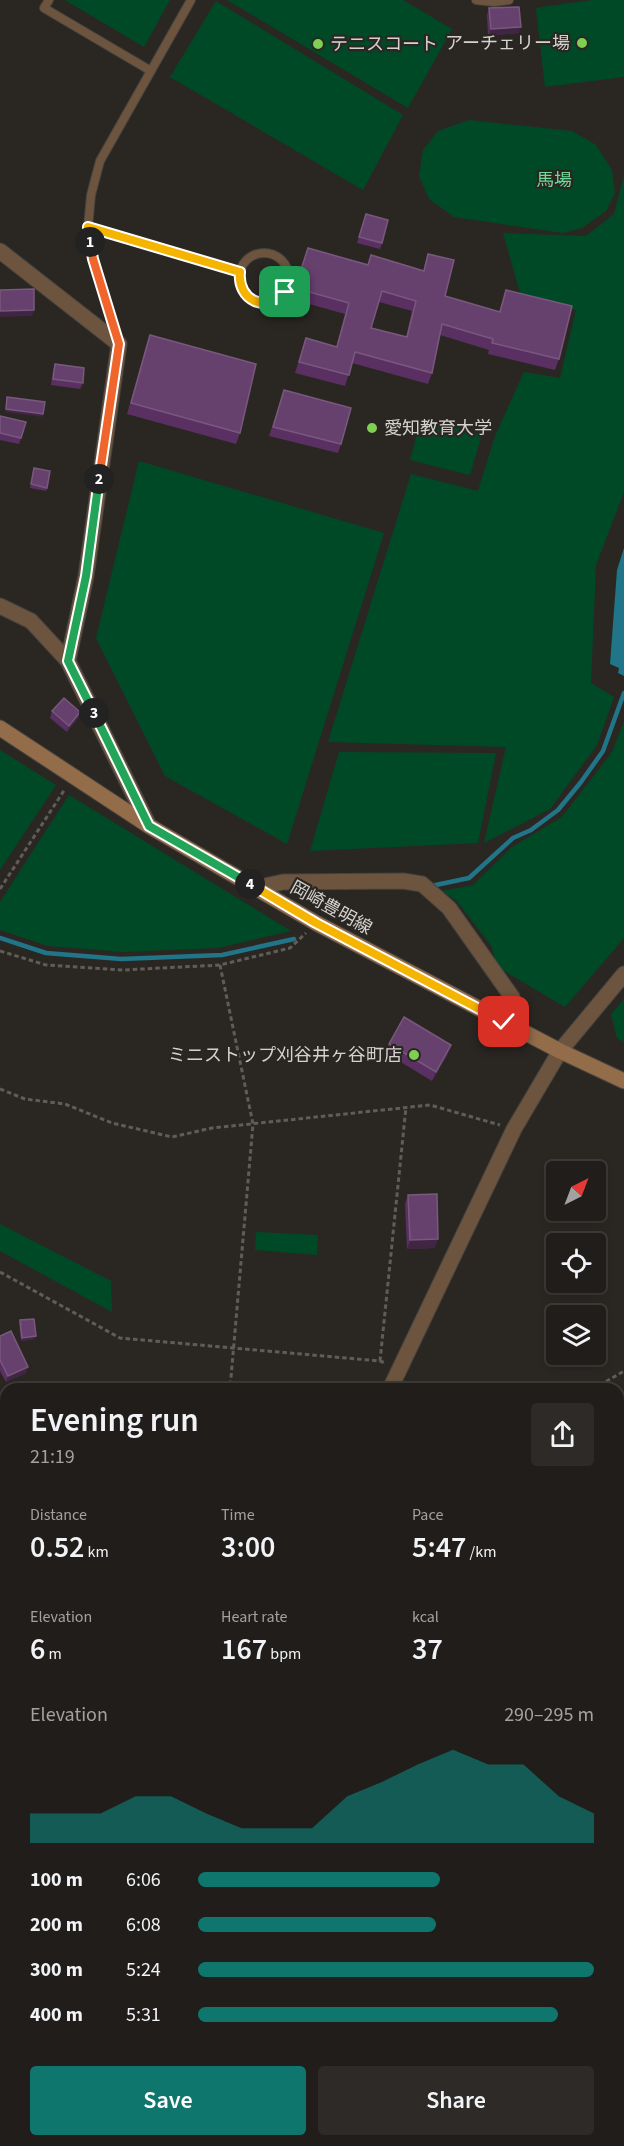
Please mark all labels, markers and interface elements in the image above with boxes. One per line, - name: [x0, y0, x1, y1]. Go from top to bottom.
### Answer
- place label: アーチェリー場: [445, 31, 570, 56]
- place label: テニスコート: [330, 32, 438, 57]
- marker: アーチェリー場: [575, 36, 589, 50]
- marker: テニスコート: [311, 37, 325, 51]
- park label: 馬場: [536, 168, 572, 193]
- pin: 1: [75, 227, 105, 257]
- text: 1: [86, 231, 94, 253]
- pin: [259, 266, 310, 317]
- icon: arrive: [268, 275, 301, 308]
- place label: 愛知教育大学: [384, 416, 492, 441]
- marker: 愛知教育大学: [365, 421, 379, 435]
- pin: 2: [84, 464, 114, 494]
- text: 2: [95, 468, 103, 490]
- pin: 3: [79, 698, 109, 728]
- text: 3: [90, 702, 98, 724]
- pin: 4: [235, 869, 265, 899]
- text: 4: [246, 873, 254, 895]
- street label: 岡崎豊明線: [286, 875, 376, 941]
- pin: [478, 996, 529, 1047]
- icon: check: [487, 1005, 520, 1038]
- place label: ミニストップ刈谷井ヶ谷町店: [168, 1043, 402, 1068]
- marker: ミニストップ刈谷井ヶ谷町店: [407, 1048, 421, 1062]
- north arrow: [546, 1161, 606, 1221]
- map controls: [546, 1161, 606, 1365]
- button: locate: [546, 1233, 606, 1293]
- button: layers: [546, 1305, 606, 1365]
- text: Evening run: [30, 1397, 199, 1444]
- button: share: [531, 1403, 594, 1466]
- text: 21:19: [30, 1443, 75, 1471]
- text: Distance: [30, 1504, 87, 1526]
- text: Time: [221, 1504, 255, 1526]
- text: Pace: [412, 1504, 443, 1526]
- text: 0.52: [30, 1526, 84, 1569]
- text: 3:00: [221, 1526, 275, 1569]
- text: 5:47: [412, 1526, 466, 1569]
- text: km: [84, 1541, 109, 1563]
- text: /km: [466, 1541, 496, 1563]
- text: Elevation: [30, 1606, 92, 1628]
- text: Heart rate: [221, 1606, 288, 1628]
- text: kcal: [412, 1606, 439, 1628]
- text: 6: [30, 1628, 45, 1671]
- text: 167: [221, 1628, 267, 1671]
- text: 37: [412, 1628, 443, 1671]
- text: m: [45, 1643, 62, 1665]
- text: bpm: [267, 1643, 301, 1665]
- text: Elevation: [30, 1701, 108, 1729]
- text: 290–295 m: [504, 1701, 594, 1729]
- text: 100 m: [30, 1866, 83, 1894]
- text: 6:06: [126, 1866, 161, 1894]
- text: 200 m: [30, 1911, 83, 1939]
- text: 6:08: [126, 1911, 161, 1939]
- text: 300 m: [30, 1956, 83, 1984]
- text: 5:24: [126, 1956, 161, 1984]
- text: 400 m: [30, 2001, 83, 2029]
- text: 5:31: [126, 2001, 161, 2029]
- button: Save: [30, 2066, 306, 2135]
- button: Share: [318, 2066, 594, 2135]

